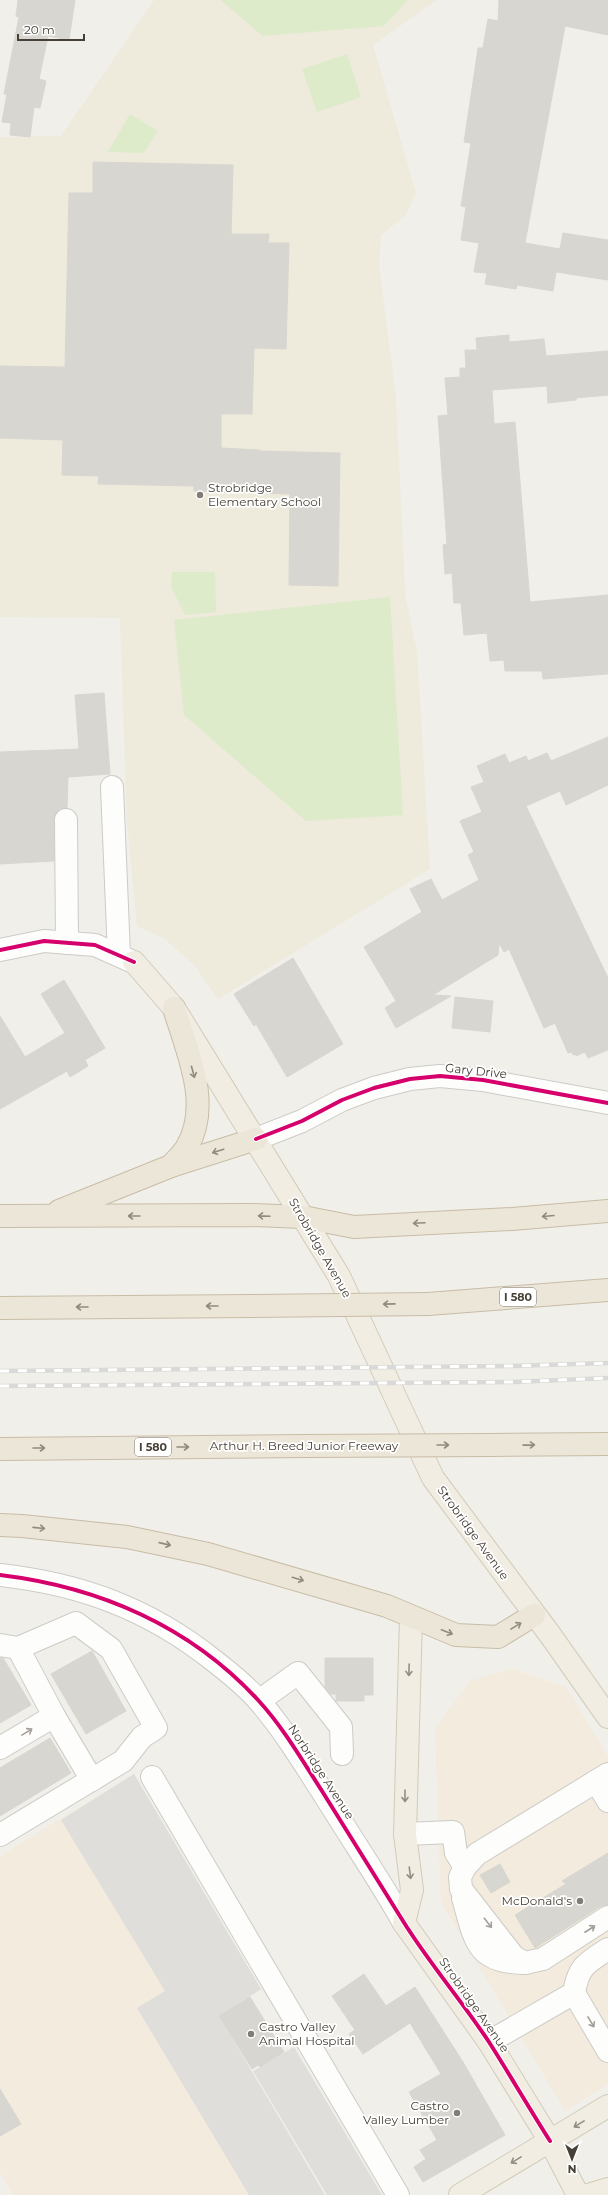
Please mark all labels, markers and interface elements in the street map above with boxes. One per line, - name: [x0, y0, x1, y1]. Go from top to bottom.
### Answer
- scale bar: [18, 16, 84, 42]
- text: 20 m: [24, 22, 55, 37]
- place label: Strobridge Elementary School: [208, 480, 321, 509]
- marker: Strobridge Elementary School: [195, 490, 205, 500]
- street label: Gary Drive: [444, 1060, 508, 1081]
- one-way arrow: [190, 1066, 197, 1079]
- one-way arrow: [212, 1148, 225, 1155]
- street label: Strobridge Avenue: [286, 1195, 355, 1300]
- one-way arrow: [128, 1212, 141, 1220]
- one-way arrow: [258, 1212, 271, 1219]
- one-way arrow: [542, 1213, 555, 1220]
- one-way arrow: [413, 1220, 426, 1227]
- road number: I 580: [500, 1288, 536, 1306]
- one-way arrow: [383, 1301, 396, 1308]
- one-way arrow: [206, 1302, 219, 1310]
- one-way arrow: [76, 1303, 89, 1311]
- road number: I 580: [135, 1438, 171, 1456]
- street label: Arthur H. Breed Junior Freeway: [210, 1438, 399, 1453]
- one-way arrow: [436, 1441, 449, 1449]
- one-way arrow: [522, 1441, 535, 1448]
- one-way arrow: [176, 1443, 189, 1451]
- one-way arrow: [32, 1444, 45, 1452]
- street label: Strobridge Avenue: [434, 1483, 513, 1583]
- one-way arrow: [32, 1524, 45, 1531]
- one-way arrow: [158, 1540, 171, 1548]
- one-way arrow: [291, 1576, 304, 1583]
- one-way arrow: [510, 1621, 522, 1629]
- one-way arrow: [441, 1628, 453, 1636]
- one-way arrow: [405, 1663, 413, 1676]
- street label: Norbridge Avenue: [285, 1721, 358, 1822]
- one-way arrow: [21, 1728, 33, 1736]
- one-way arrow: [401, 1789, 409, 1802]
- one-way arrow: [407, 1866, 414, 1879]
- place label: McDonald's: [502, 1893, 572, 1908]
- marker: McDonald's: [575, 1896, 585, 1906]
- one-way arrow: [483, 1918, 492, 1929]
- one-way arrow: [585, 1924, 596, 1933]
- street label: Strobridge Avenue: [436, 1954, 513, 2055]
- one-way arrow: [587, 2016, 595, 2027]
- place label: Castro Valley Animal Hospital: [259, 2019, 354, 2048]
- marker: Castro Valley Animal Hospital: [246, 2029, 256, 2039]
- place label: Castro Valley Lumber: [363, 2098, 449, 2127]
- marker: Castro Valley Lumber: [452, 2108, 462, 2118]
- one-way arrow: [573, 2120, 585, 2128]
- north arrow: [552, 2139, 592, 2179]
- one-way arrow: [510, 2157, 522, 2165]
- text: N: [568, 2162, 576, 2176]

